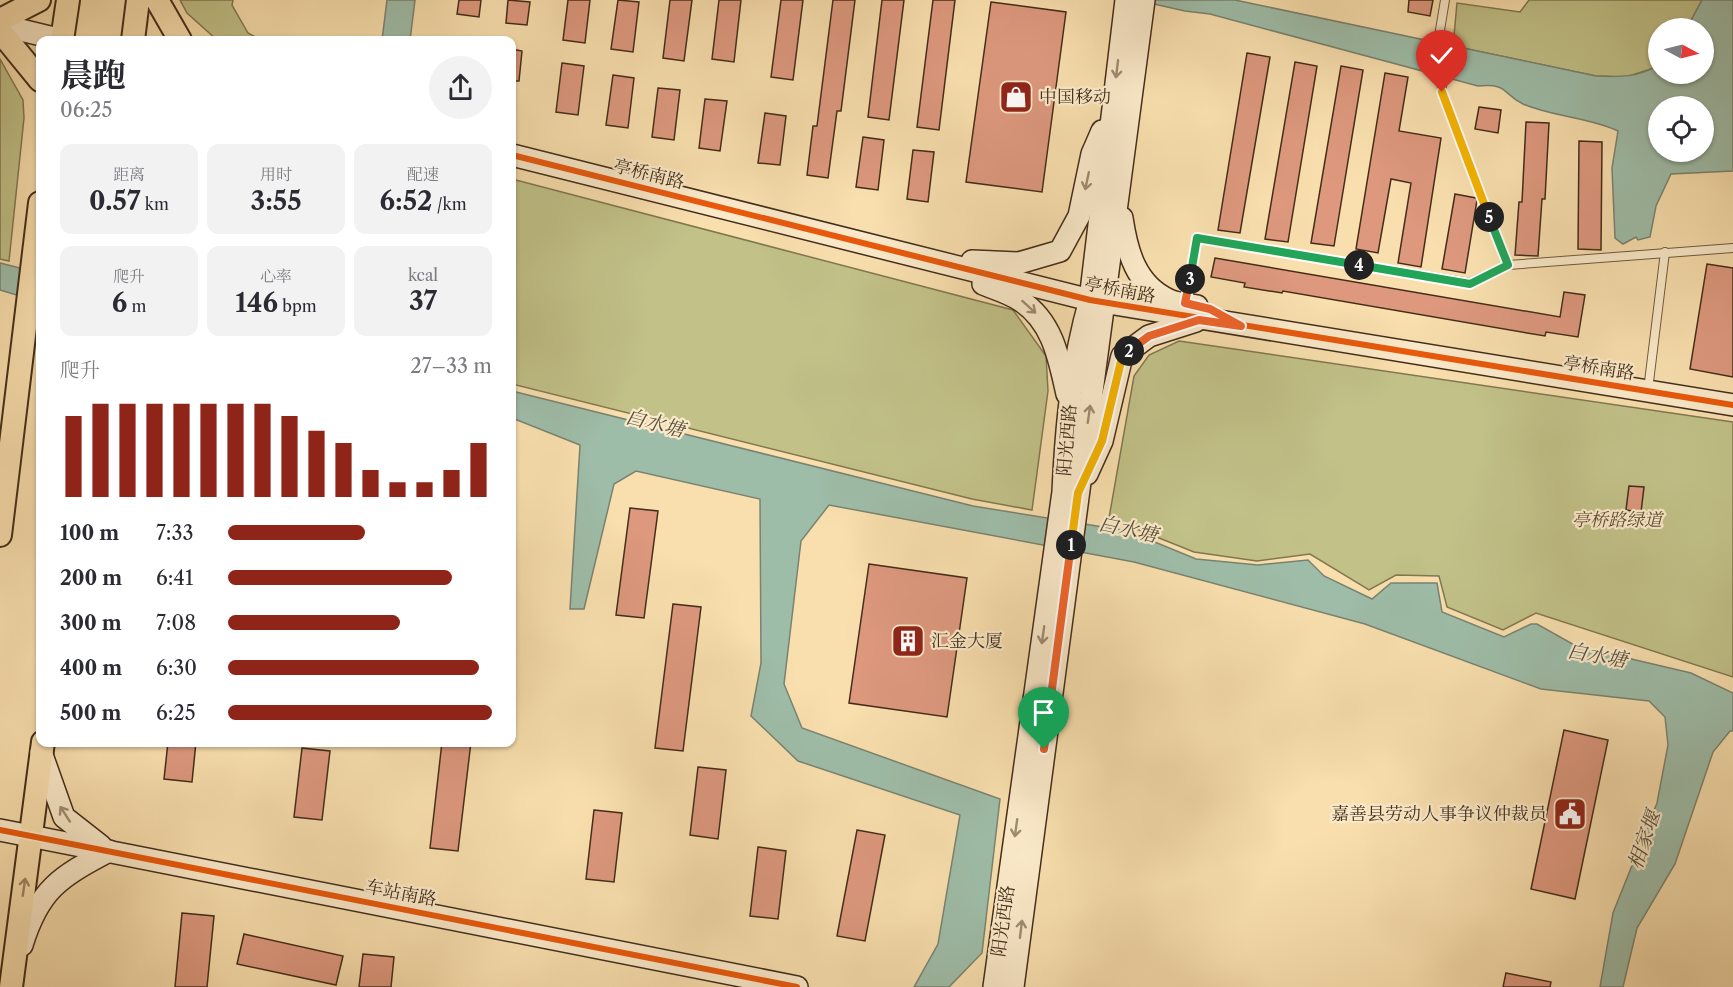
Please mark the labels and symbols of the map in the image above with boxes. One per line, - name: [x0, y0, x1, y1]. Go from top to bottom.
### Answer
- north arrow: [1648, 18, 1714, 84]
- pin: [1416, 30, 1467, 92]
- one-way arrow: [1112, 59, 1123, 78]
- shop icon: 中国移动: [998, 79, 1034, 115]
- place label: 中国移动: [1039, 86, 1111, 108]
- street label: 亭桥南路: [611, 155, 687, 193]
- one-way arrow: [1081, 170, 1092, 190]
- pin: 5: [1474, 202, 1504, 232]
- pin: 4: [1344, 250, 1374, 280]
- pin: 3: [1175, 264, 1205, 294]
- street label: 亭桥南路: [1083, 272, 1157, 308]
- one-way arrow: [1021, 300, 1036, 314]
- pin: 2: [1114, 336, 1144, 366]
- street label: 亭桥南路: [1562, 352, 1636, 384]
- street label: 阳光西路: [1053, 403, 1081, 477]
- water label: 白水塘: [623, 404, 690, 443]
- one-way arrow: [1083, 405, 1094, 425]
- park label: 亭桥路绿道: [1572, 509, 1665, 531]
- water label: 白水塘: [1096, 511, 1163, 548]
- pin: 1: [1056, 530, 1086, 560]
- building icon: 汇金大厦: [890, 623, 926, 659]
- one-way arrow: [1037, 625, 1048, 644]
- place label: 汇金大厦: [931, 630, 1003, 652]
- water label: 白水塘: [1565, 638, 1632, 673]
- pin: [1018, 687, 1069, 749]
- public building icon: 嘉善县劳动人事争议仲裁员: [1552, 796, 1588, 832]
- place label: 嘉善县劳动人事争议仲裁员: [1331, 803, 1547, 825]
- water label: 相家堰: [1623, 805, 1666, 872]
- one-way arrow: [59, 806, 72, 823]
- one-way arrow: [1010, 818, 1021, 837]
- street label: 车站南路: [364, 875, 438, 911]
- one-way arrow: [18, 878, 29, 898]
- street label: 阳光西路: [987, 884, 1019, 958]
- one-way arrow: [1015, 920, 1026, 939]

